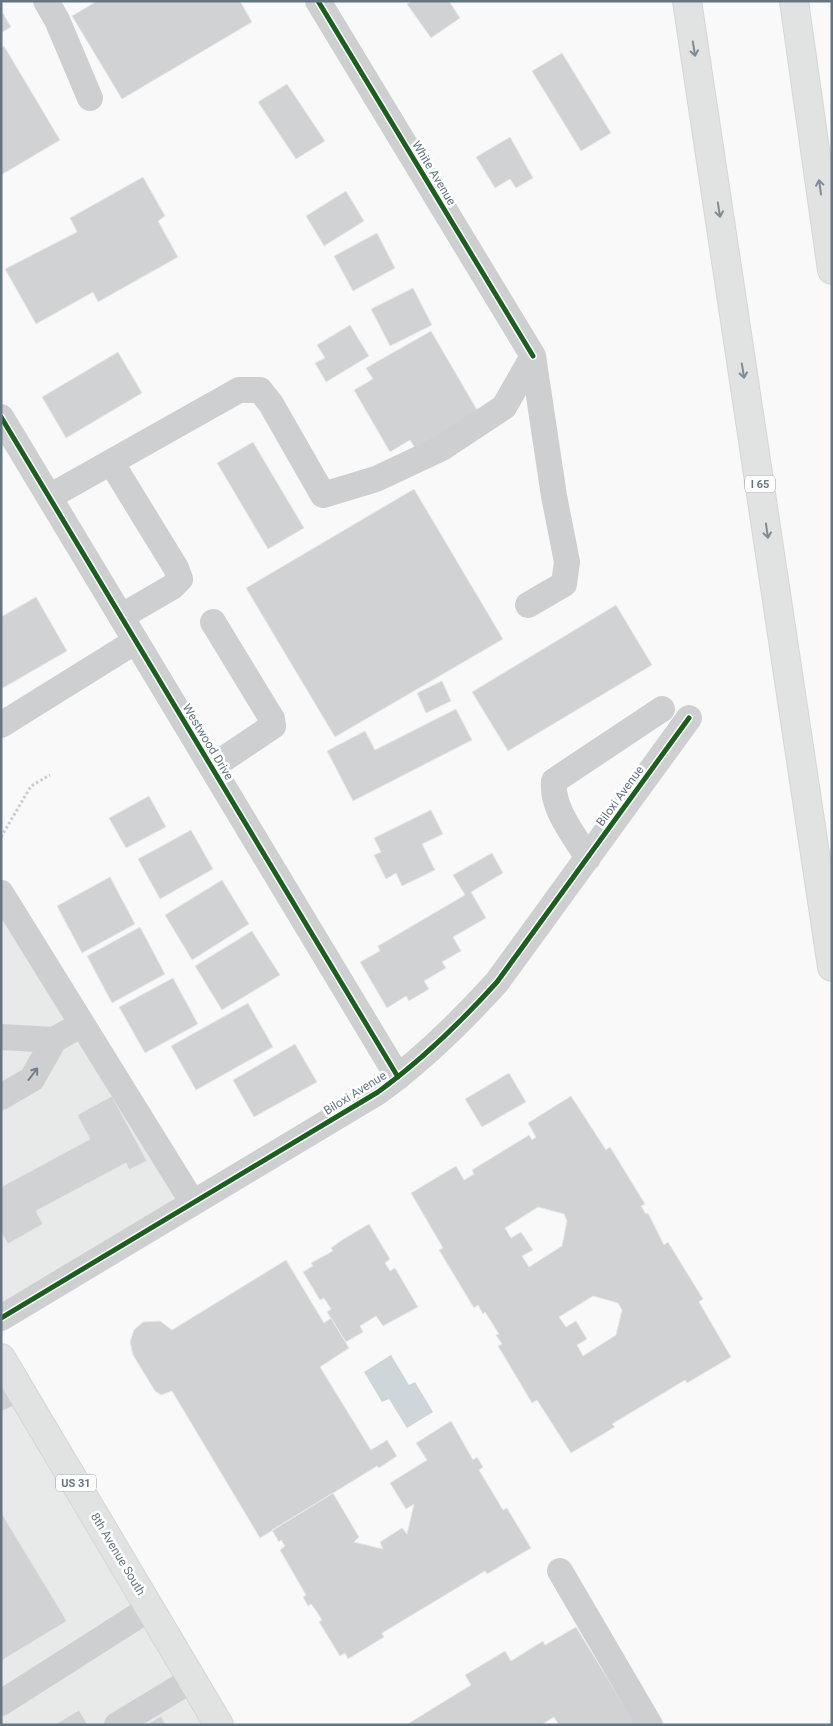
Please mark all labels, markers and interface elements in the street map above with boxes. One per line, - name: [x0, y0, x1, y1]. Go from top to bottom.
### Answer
- one-way arrow: [690, 41, 700, 57]
- street label: White Avenue: [409, 138, 459, 208]
- one-way arrow: [815, 179, 825, 195]
- one-way arrow: [714, 202, 724, 218]
- one-way arrow: [738, 362, 748, 378]
- road number: I 65: [745, 476, 775, 492]
- one-way arrow: [763, 523, 773, 539]
- street label: Westwood Drive: [180, 701, 236, 783]
- street label: Biloxi Avenue: [593, 763, 647, 829]
- one-way arrow: [28, 1067, 38, 1081]
- street label: Biloxi Avenue: [321, 1068, 389, 1118]
- road number: US 31: [56, 1475, 96, 1492]
- street label: 8th Avenue South: [88, 1510, 148, 1598]

